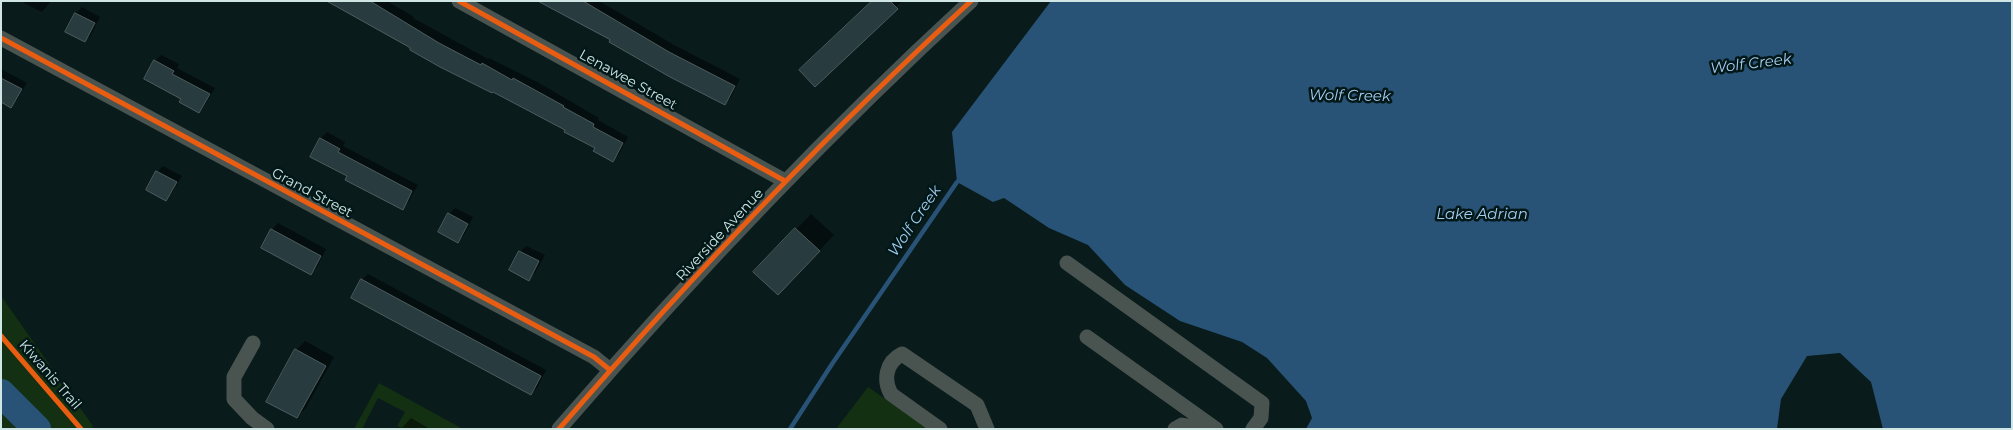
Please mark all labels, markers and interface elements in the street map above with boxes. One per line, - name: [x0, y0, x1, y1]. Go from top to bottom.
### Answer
- street label: Lenawee Street: [576, 46, 680, 114]
- water label: Wolf Creek: [1709, 50, 1793, 78]
- water label: Wolf Creek: [1309, 86, 1391, 106]
- street label: Grand Street: [269, 165, 355, 221]
- water label: Wolf Creek: [885, 182, 945, 260]
- street label: Riverside Avenue: [673, 185, 767, 285]
- water label: Lake Adrian: [1436, 206, 1528, 224]
- street label: Kiwanis Trail: [15, 337, 85, 413]

